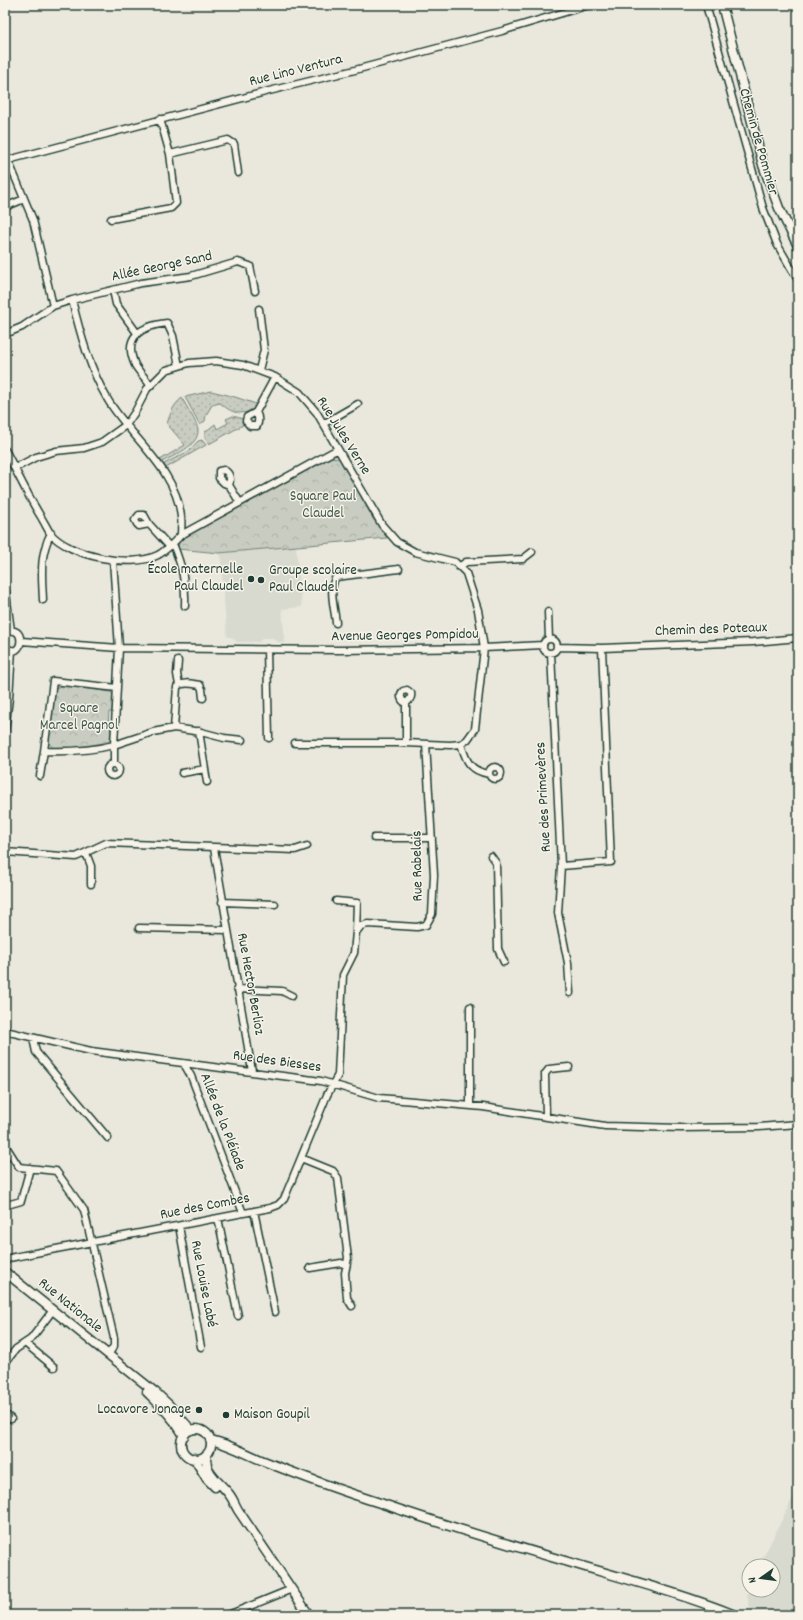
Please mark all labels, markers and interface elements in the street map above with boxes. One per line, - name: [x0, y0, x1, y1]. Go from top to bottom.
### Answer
- street label: Rue Lino Ventura: [247, 49, 346, 93]
- street label: Chemin de Pommier: [732, 86, 784, 198]
- street label: Allée George Sand: [110, 246, 214, 288]
- street label: Rue Jules Verne: [310, 393, 376, 480]
- park label: Square Paul Claudel: [290, 486, 357, 525]
- place label: École maternelle Paul Claudel: [148, 559, 243, 598]
- place label: Groupe scolaire Paul Claudel: [269, 560, 357, 599]
- marker: École maternelle Paul Claudel: [246, 574, 256, 584]
- marker: Groupe scolaire Paul Claudel: [256, 575, 266, 585]
- street label: Chemin des Poteaux: [654, 617, 768, 643]
- street label: Avenue Georges Pompidou: [331, 624, 479, 648]
- park label: Square Marcel Pagnol: [40, 698, 119, 737]
- street label: Rue des Primevères: [530, 741, 558, 853]
- street label: Rue Rabelais: [406, 830, 430, 902]
- street label: Rue Hector Berlioz: [230, 931, 270, 1037]
- street label: Rue des Biesses: [231, 1045, 323, 1079]
- street label: Allée de la Pléiade: [193, 1070, 251, 1174]
- street label: Rue des Combes: [158, 1188, 252, 1226]
- street label: Rue Louise Labé: [184, 1239, 222, 1329]
- street label: Rue Nationale: [33, 1273, 107, 1339]
- place label: Locavore Jonage: [97, 1399, 191, 1421]
- place label: Maison Goupil: [234, 1404, 310, 1426]
- marker: Locavore Jonage: [194, 1405, 204, 1415]
- marker: Maison Goupil: [221, 1410, 231, 1420]
- north arrow: [741, 1558, 781, 1598]
- text: N: [745, 1575, 762, 1585]

